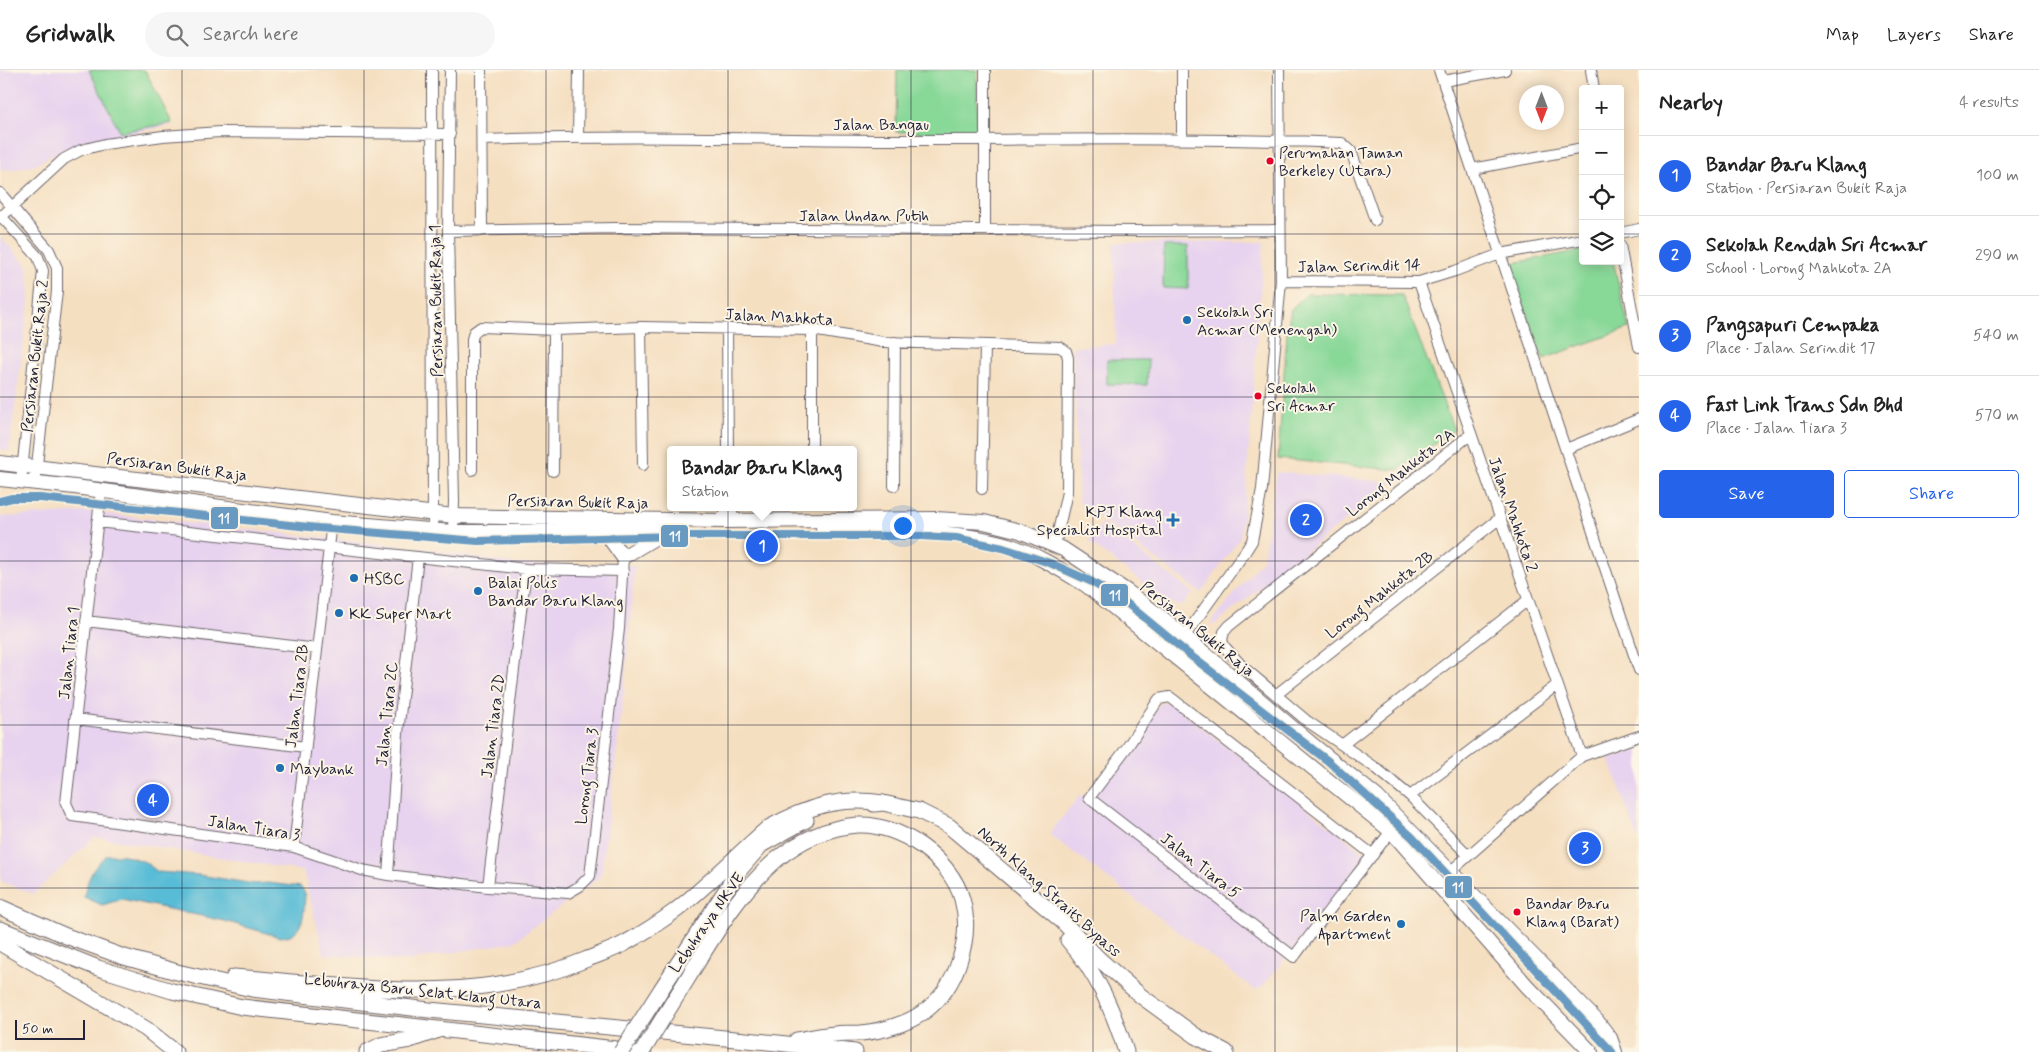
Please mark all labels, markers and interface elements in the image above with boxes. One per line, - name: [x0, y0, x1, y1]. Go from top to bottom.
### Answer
- search box: [145, 12, 495, 57]
- text: Gridwalk: [25, 19, 115, 50]
- icon: search: [163, 21, 191, 49]
- text: Search here: [203, 22, 298, 47]
- text: Map: [1826, 23, 1859, 47]
- text: Layers: [1887, 23, 1941, 47]
- text: Share: [1969, 23, 2014, 47]
- north arrow: [1519, 85, 1564, 130]
- map controls: [1579, 85, 1624, 265]
- button: +: [1579, 85, 1624, 130]
- text: Nearby: [1659, 89, 1723, 117]
- text: 4 results: [1959, 92, 2019, 113]
- street label: Jalan Bangau: [833, 115, 929, 137]
- button: −: [1579, 130, 1624, 175]
- place label: Perumahan Taman Berkeley (Utara): [1279, 144, 1403, 182]
- text: Bandar Baru Klang: [1706, 153, 1867, 178]
- marker: Perumahan Taman Berkeley (Utara): [1265, 156, 1275, 166]
- text: 1: [1671, 165, 1679, 186]
- text: 100 m: [1976, 165, 2019, 186]
- button: locate: [1579, 175, 1624, 220]
- text: Station · Persiaran Bukit Raja: [1706, 178, 1907, 199]
- street label: Jalan Undan Putih: [799, 206, 929, 227]
- button: layers: [1579, 220, 1624, 265]
- street label: Persiaran Bukit Raja 1: [425, 225, 448, 377]
- text: Sekolah Rendah Sri Acmar: [1706, 233, 1927, 258]
- text: 2: [1671, 245, 1679, 266]
- text: 290 m: [1975, 245, 2019, 266]
- street label: Jalan Serindit 14: [1297, 255, 1421, 278]
- text: School · Lorong Mahkota 2A: [1706, 258, 1892, 279]
- street label: Persiaran Bukit Raja 2: [17, 279, 54, 433]
- place label: Sekolah Sri Acmar (Menengah): [1197, 302, 1337, 341]
- street label: Jalan Mahkota: [724, 304, 834, 331]
- text: Pangsapuri Cempaka: [1706, 313, 1880, 338]
- marker: Sekolah Sri Acmar (Menengah): [1181, 314, 1193, 326]
- text: 3: [1671, 325, 1679, 346]
- text: 540 m: [1973, 325, 2019, 346]
- text: Place · Jalan Serindit 17: [1706, 338, 1875, 359]
- place label: Sekolah Sri Acmar: [1267, 379, 1335, 417]
- marker: Sekolah Sri Acmar: [1253, 391, 1263, 401]
- text: Fast Link Trans Sdn Bhd: [1706, 393, 1903, 418]
- text: 4: [1670, 405, 1680, 426]
- text: 570 m: [1975, 405, 2019, 426]
- text: Place · Jalan Tiara 3: [1706, 418, 1847, 439]
- street label: Lorong Mahkota 2A: [1342, 424, 1460, 523]
- popup: [667, 446, 857, 511]
- street label: Persiaran Bukit Raja: [106, 448, 248, 487]
- street label: Jalan Mahkota 2: [1483, 454, 1542, 575]
- text: Bandar Baru Klang: [682, 456, 842, 481]
- button: Save: [1659, 470, 1834, 518]
- button: Share: [1844, 470, 2019, 518]
- text: Station: [682, 481, 729, 502]
- street label: Persiaran Bukit Raja: [507, 491, 649, 514]
- pin: 2: [1290, 501, 1322, 539]
- place label: KPJ Klang Specialist Hospital: [1037, 502, 1162, 541]
- line badge: 11: [210, 506, 239, 530]
- text: 11: [218, 510, 230, 528]
- your location: [890, 513, 916, 539]
- marker: KPJ Klang Specialist Hospital: [1166, 513, 1180, 527]
- line badge: 11: [660, 524, 689, 548]
- pin: 1: [746, 527, 778, 565]
- text: 11: [669, 528, 681, 546]
- street label: Lorong Mahkota 2B: [1322, 546, 1439, 645]
- place label: HSBC: [364, 569, 405, 590]
- marker: HSBC: [348, 572, 360, 584]
- place label: Balai Polis Bandar Baru Klang: [488, 573, 623, 612]
- street label: Persiaran Bukit Raja: [1136, 577, 1259, 682]
- line badge: 11: [1100, 583, 1129, 607]
- marker: Balai Polis Bandar Baru Klang: [472, 585, 484, 597]
- text: 11: [1109, 587, 1121, 605]
- place label: KK Super Mart: [349, 604, 452, 625]
- street label: Jalan Tiara 1: [54, 606, 85, 701]
- marker: KK Super Mart: [333, 607, 345, 619]
- street label: Jalan Tiara 2B: [281, 643, 314, 749]
- street label: Jalan Tiara 2C: [372, 661, 403, 768]
- street label: Jalan Tiara 2D: [477, 673, 510, 780]
- street label: Lorong Tiara 3: [571, 727, 605, 826]
- place label: Maybank: [290, 759, 354, 780]
- marker: Maybank: [274, 762, 286, 774]
- pin: 4: [137, 781, 169, 819]
- street label: Jalan Tiara 3: [206, 811, 302, 846]
- street label: North Klang Straits Bypass: [973, 822, 1125, 962]
- street label: Jalan Tiara 5: [1156, 828, 1244, 904]
- pin: 3: [1569, 829, 1601, 867]
- street label: Lebuhraya NKVE: [665, 869, 750, 977]
- line badge: 11: [1444, 875, 1473, 899]
- text: 11: [1452, 879, 1464, 897]
- place label: Bandar Baru Klang (Barat): [1526, 895, 1619, 933]
- place label: Palm Garden Apartment: [1300, 906, 1391, 946]
- marker: Bandar Baru Klang (Barat): [1512, 907, 1522, 917]
- marker: Palm Garden Apartment: [1395, 918, 1407, 930]
- street label: Lebuhraya Baru Selat Klang Utara: [303, 969, 543, 1015]
- scale bar: [15, 1017, 85, 1040]
- text: 50 m: [22, 1020, 53, 1038]

